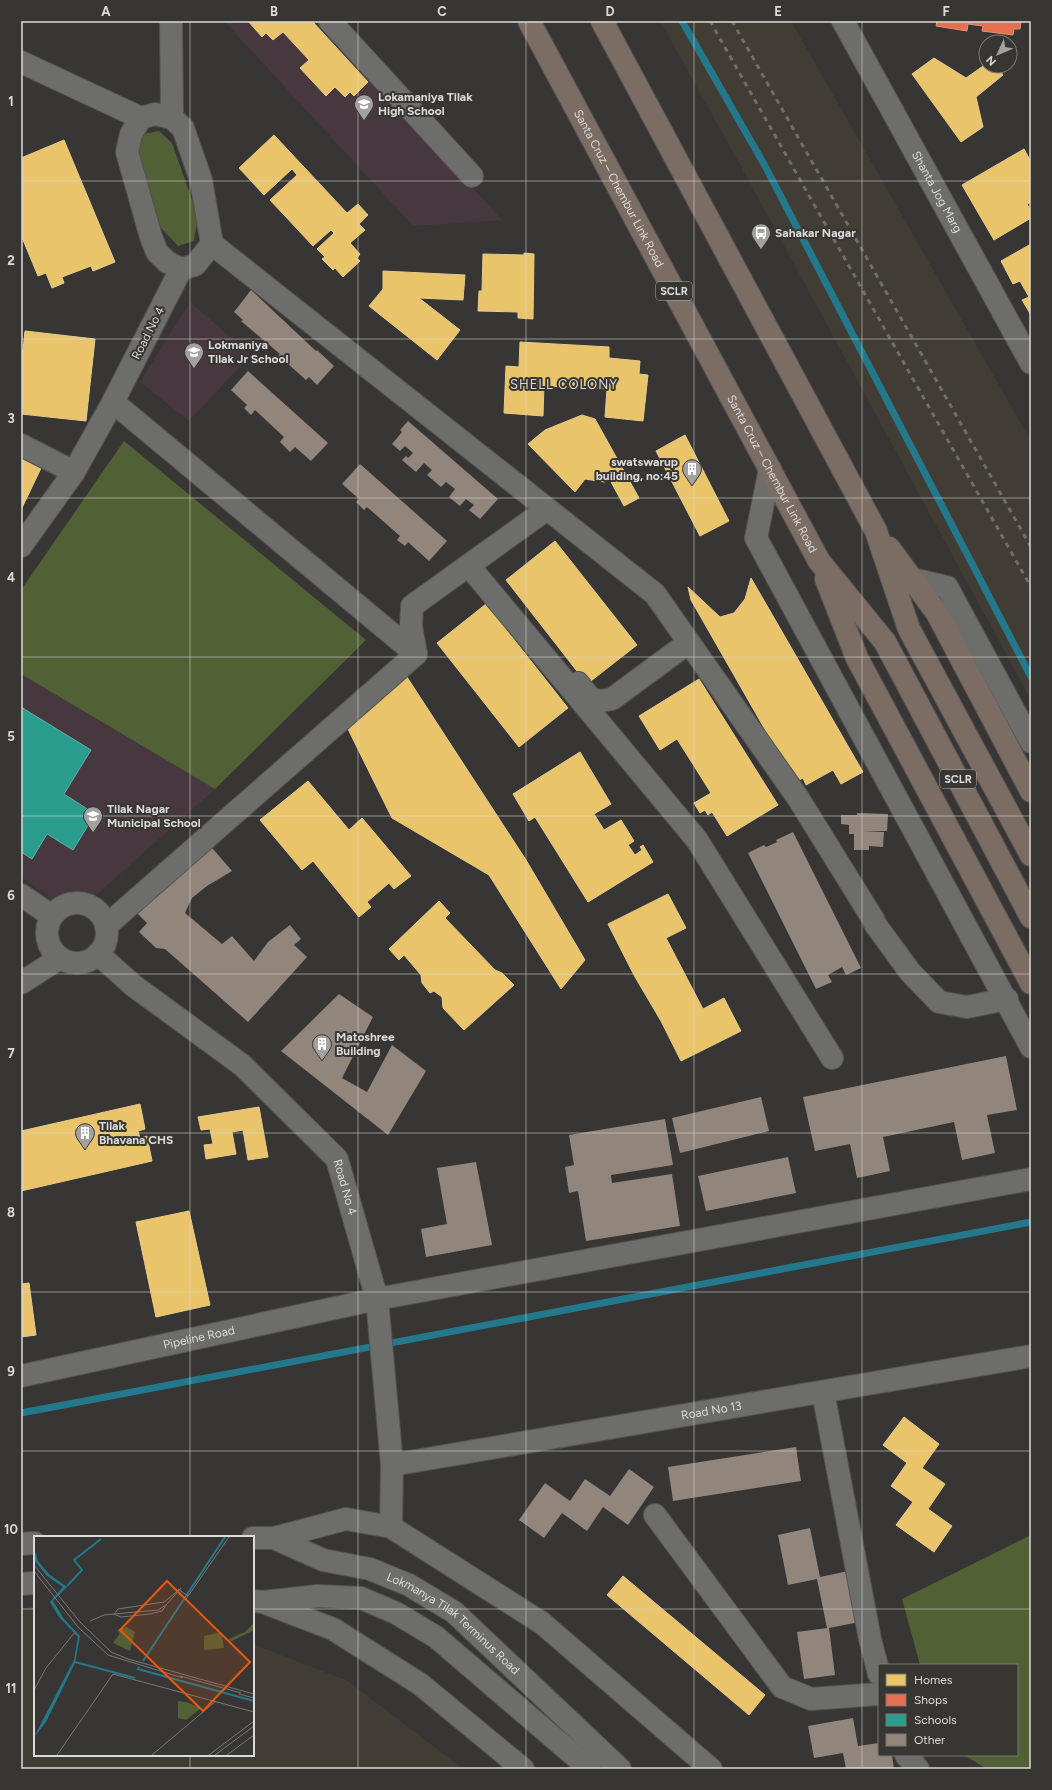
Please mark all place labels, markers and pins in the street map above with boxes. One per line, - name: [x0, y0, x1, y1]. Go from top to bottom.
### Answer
- place label: Lokamaniya Tilak High School: [378, 90, 473, 118]
- school or university icon: Lokamaniya Tilak High School: [353, 93, 375, 121]
- bus stop icon: Sahakar Nagar: [750, 222, 772, 250]
- place label: Sahakar Nagar: [775, 226, 856, 240]
- place label: Lokmaniya Tilak Jr School: [208, 338, 288, 366]
- school or university icon: Lokmaniya Tilak Jr School: [183, 341, 205, 369]
- place label: swatswarup building, no:45: [596, 455, 678, 483]
- building icon: swatswarup building, no:45: [681, 458, 703, 486]
- place label: Tilak Nagar Municipal School: [107, 802, 201, 830]
- school or university icon: Tilak Nagar Municipal School: [82, 805, 104, 833]
- place label: Matoshree Building: [336, 1030, 395, 1058]
- building icon: Matoshree Building: [311, 1033, 333, 1061]
- place label: Tilak Bhavana CHS: [99, 1119, 173, 1147]
- building icon: Tilak Bhavana CHS: [74, 1122, 96, 1150]

